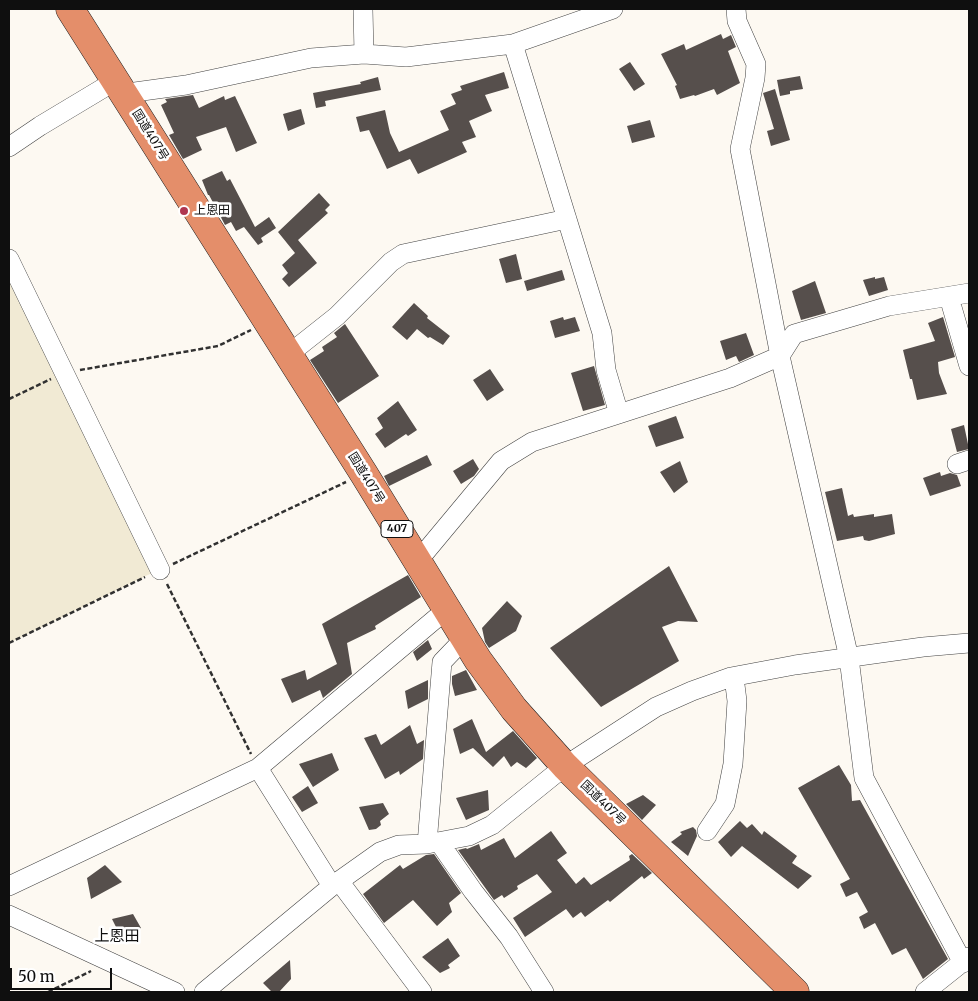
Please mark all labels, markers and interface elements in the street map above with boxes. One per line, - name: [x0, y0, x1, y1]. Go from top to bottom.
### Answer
- street label: 国道407号: [129, 107, 171, 163]
- place label: 上恩田: [194, 204, 230, 218]
- marker: 上恩田: [178, 205, 190, 217]
- street label: 国道407号: [345, 450, 387, 506]
- road number: 407: [381, 520, 413, 538]
- street label: 国道407号: [577, 778, 629, 828]
- district label: 上恩田: [95, 928, 139, 946]
- scale bar: [12, 958, 115, 990]
- text: 50 m: [18, 967, 55, 986]

